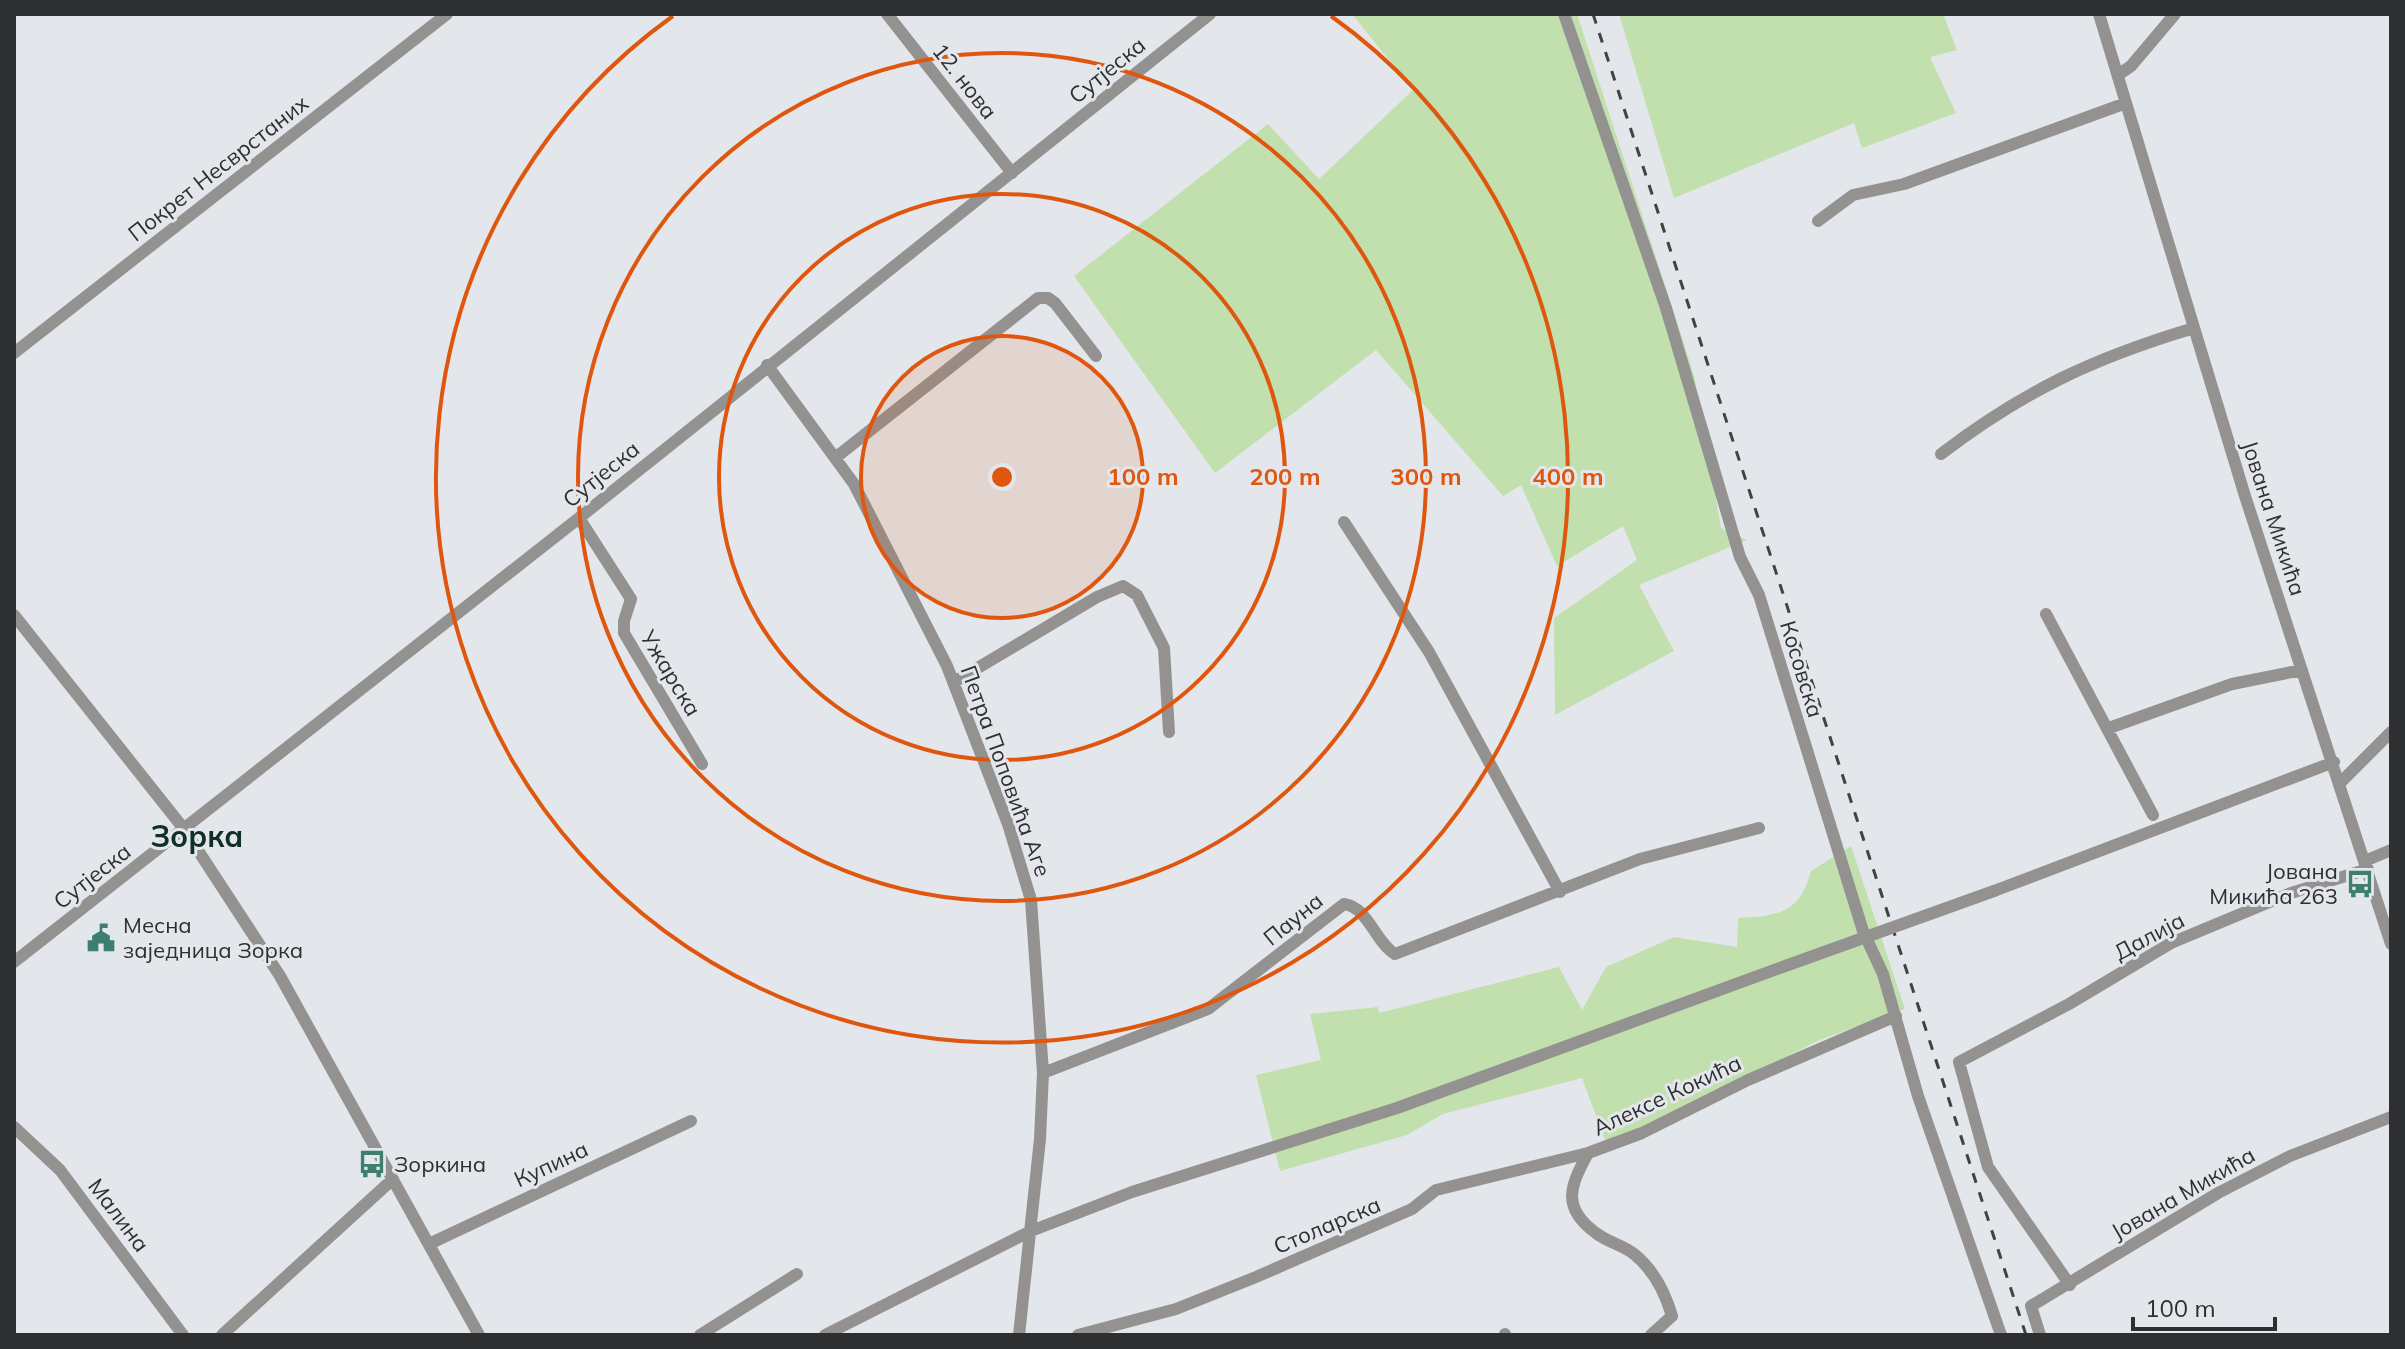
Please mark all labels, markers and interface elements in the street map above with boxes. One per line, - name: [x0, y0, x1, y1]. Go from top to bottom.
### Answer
- street label: Сутјеска: [1063, 31, 1151, 109]
- street label: 12. нова: [927, 37, 1003, 125]
- street label: Покрет Несврстаних: [122, 89, 314, 247]
- street label: Сутјеска: [557, 435, 645, 513]
- street label: Јована Микића: [2236, 437, 2312, 599]
- text: 100 m: [1107, 461, 1179, 491]
- text: 200 m: [1249, 461, 1321, 491]
- text: 300 m: [1390, 461, 1462, 491]
- text: 400 m: [1532, 461, 1604, 491]
- centre of rings: [988, 463, 1016, 491]
- street label: Косовска: [1774, 617, 1830, 721]
- street label: Ужарска: [634, 624, 708, 721]
- street label: Петра Поповића Аге: [955, 661, 1057, 881]
- district label: Зорка: [151, 817, 243, 855]
- street label: Сутјеска: [48, 837, 136, 915]
- place label: Јована Микића 263: [2209, 857, 2338, 910]
- bus stop icon: Јована Микића 263: [2345, 869, 2375, 899]
- street label: Пауна: [1257, 886, 1329, 952]
- street label: Далија: [2109, 906, 2189, 966]
- place label: Месна заједница Зорка: [123, 911, 303, 964]
- public building icon: Месна заједница Зорка: [86, 923, 116, 953]
- street label: Алексе Кокића: [1588, 1048, 1746, 1142]
- street label: Купина: [509, 1135, 593, 1193]
- street label: Јована Микића: [2106, 1141, 2260, 1245]
- bus stop icon: Зоркина: [357, 1149, 387, 1179]
- place label: Зоркина: [394, 1150, 486, 1178]
- street label: Малина: [82, 1173, 156, 1257]
- street label: Столарска: [1269, 1190, 1385, 1260]
- scale bar: [2133, 1281, 2275, 1331]
- text: 100 m: [2145, 1293, 2216, 1323]

